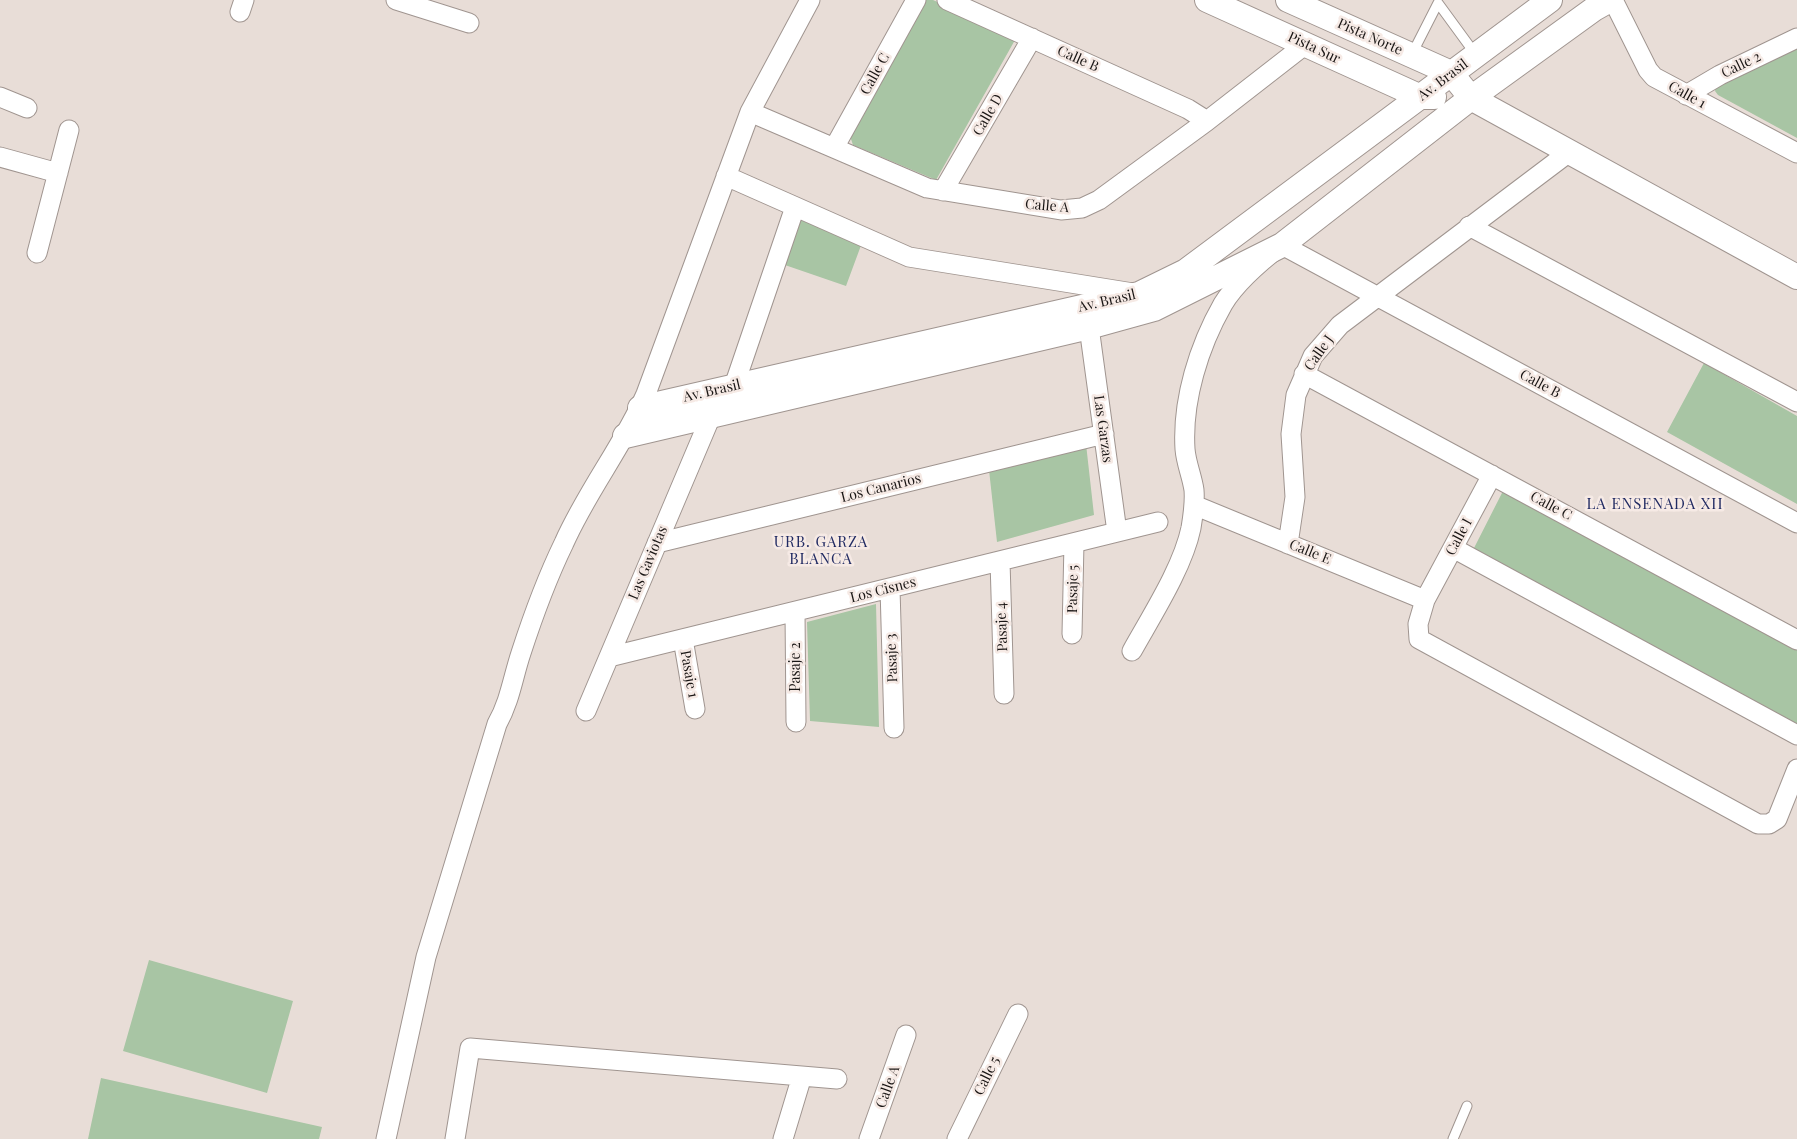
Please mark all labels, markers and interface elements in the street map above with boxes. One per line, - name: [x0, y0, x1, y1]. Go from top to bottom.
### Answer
- street label: Pista Norte: [1335, 15, 1405, 59]
- street label: Pista Sur: [1285, 29, 1343, 67]
- street label: Calle B: [1055, 42, 1101, 76]
- street label: Calle 2: [1719, 48, 1763, 82]
- street label: Calle C: [857, 50, 893, 98]
- street label: Av. Brasil: [1415, 56, 1471, 104]
- street label: Calle 1: [1665, 78, 1709, 112]
- street label: Calle D: [969, 91, 1007, 139]
- street label: Calle A: [1024, 196, 1070, 216]
- street label: Av. Brasil: [1077, 286, 1137, 316]
- street label: Calle J: [1301, 332, 1337, 374]
- street label: Calle B: [1517, 366, 1563, 402]
- street label: Av. Brasil: [682, 376, 742, 406]
- street label: Las Garzas: [1090, 394, 1116, 464]
- street label: Los Canarios: [839, 470, 923, 506]
- street label: Calle C: [1527, 488, 1575, 524]
- district label: LA ENSENADA XII: [1585, 495, 1725, 513]
- street label: Calle I: [1442, 515, 1476, 559]
- street label: Las Gaviotas: [625, 524, 671, 602]
- district label: URB. GARZA BLANCA: [772, 533, 870, 568]
- street label: Calle E: [1287, 536, 1333, 568]
- street label: Pasaje 5: [1064, 565, 1082, 613]
- street label: Los Cisnes: [848, 574, 918, 606]
- street label: Pasaje 4: [993, 602, 1011, 652]
- street label: Pasaje 3: [883, 633, 901, 683]
- street label: Pasaje 2: [788, 642, 804, 692]
- street label: Pasaje 1: [677, 649, 701, 699]
- street label: Calle 5: [970, 1054, 1004, 1098]
- street label: Calle A: [873, 1064, 903, 1110]

